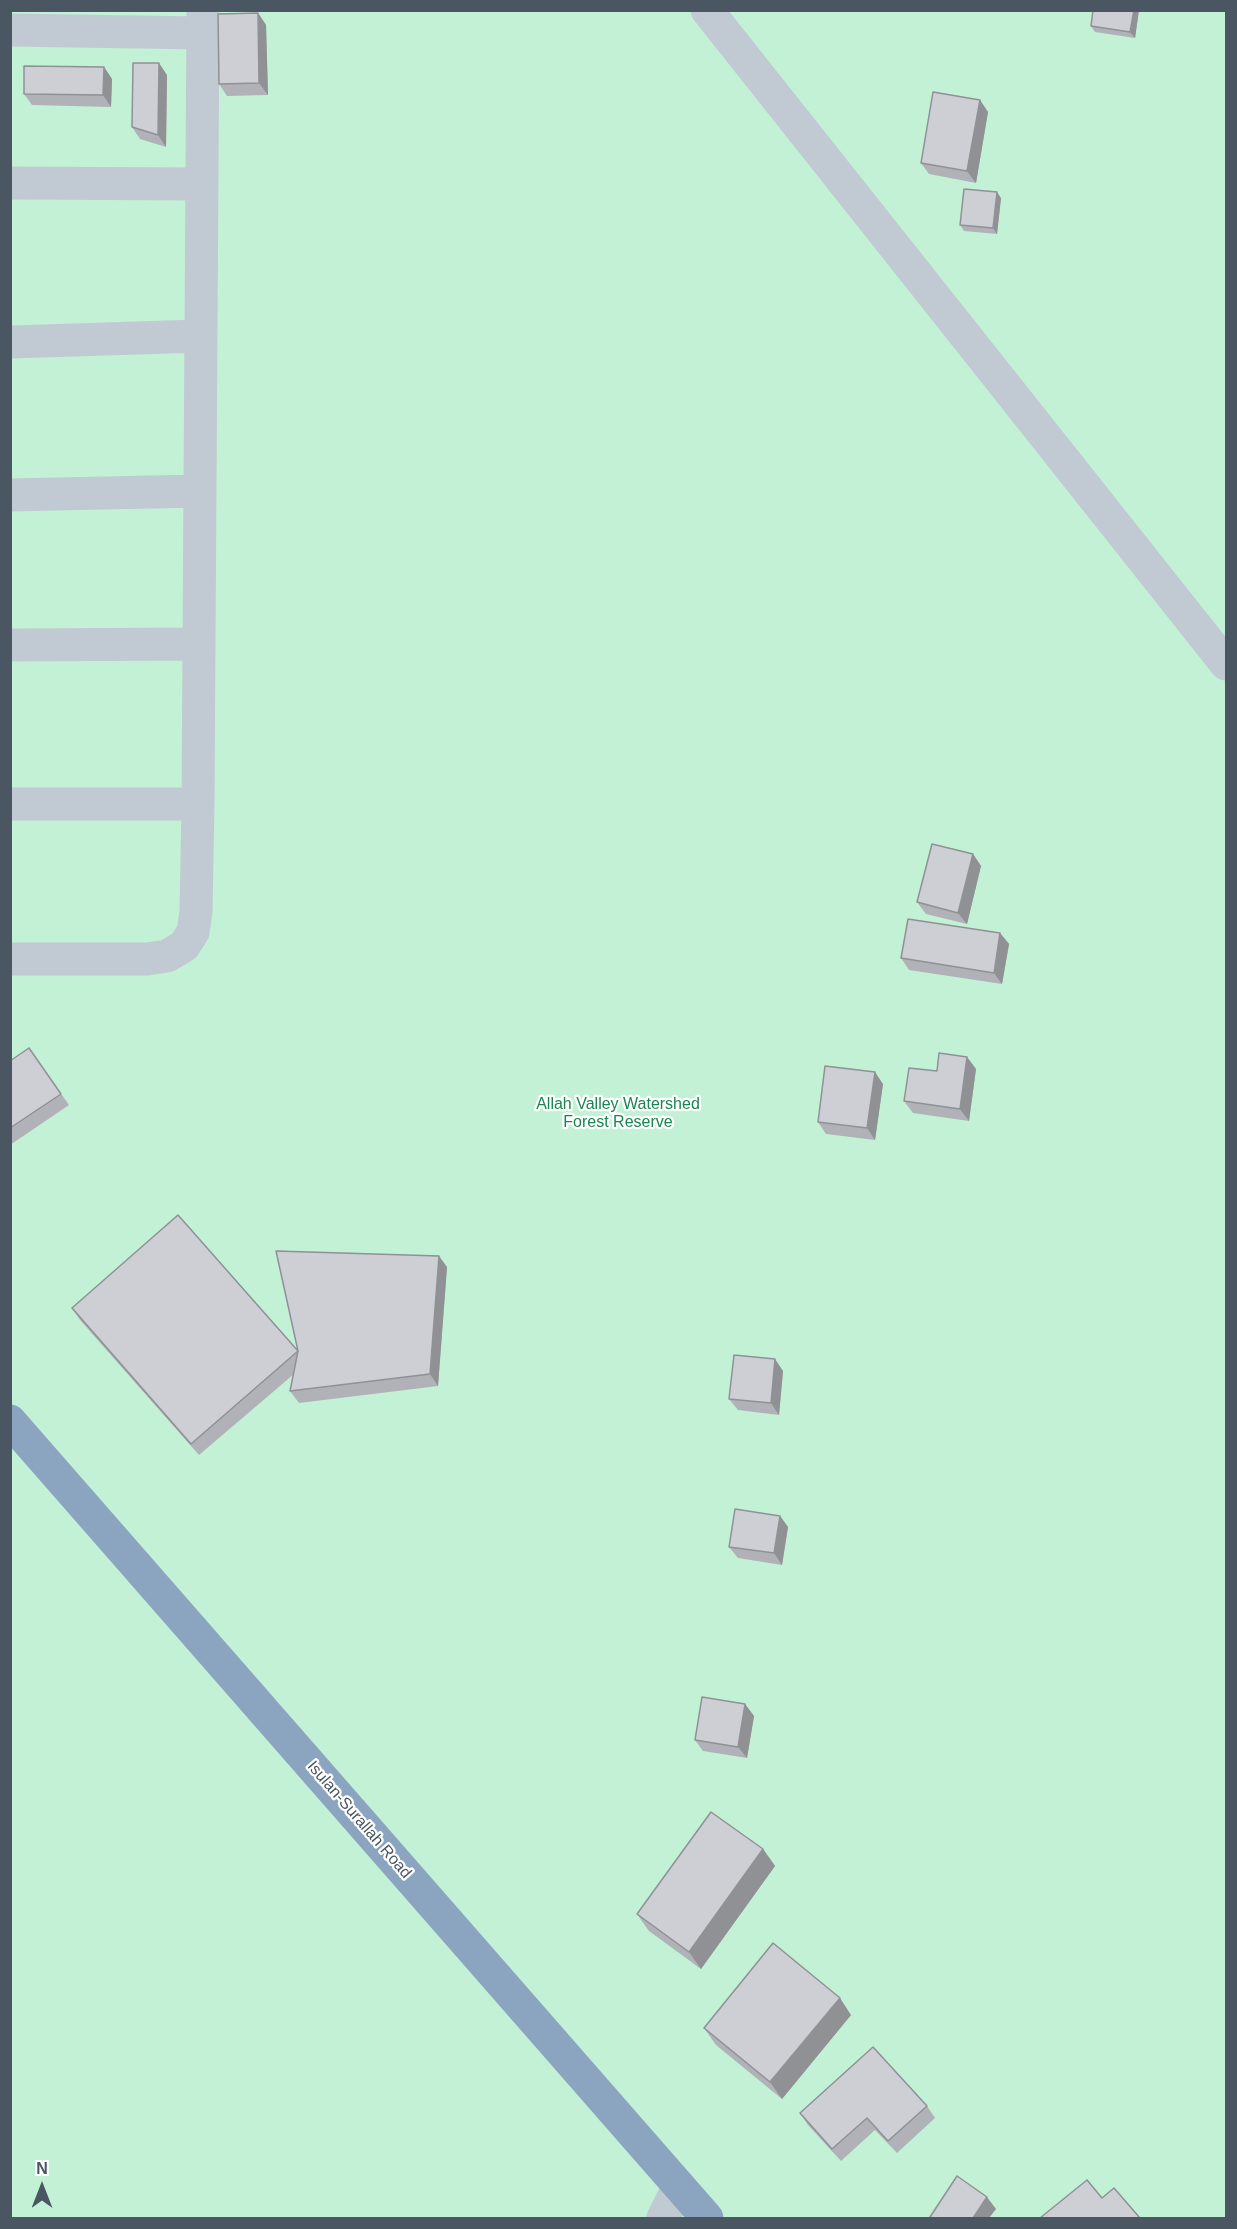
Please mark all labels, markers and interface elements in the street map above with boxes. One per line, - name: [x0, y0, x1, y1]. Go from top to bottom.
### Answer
- park label: Allah Valley Watershed Forest Reserve: [536, 1095, 700, 1133]
- street label: Isulan-Surallah Road: [303, 1757, 415, 1883]
- north arrow: [12, 2157, 72, 2217]
- text: N: [36, 2160, 48, 2177]

